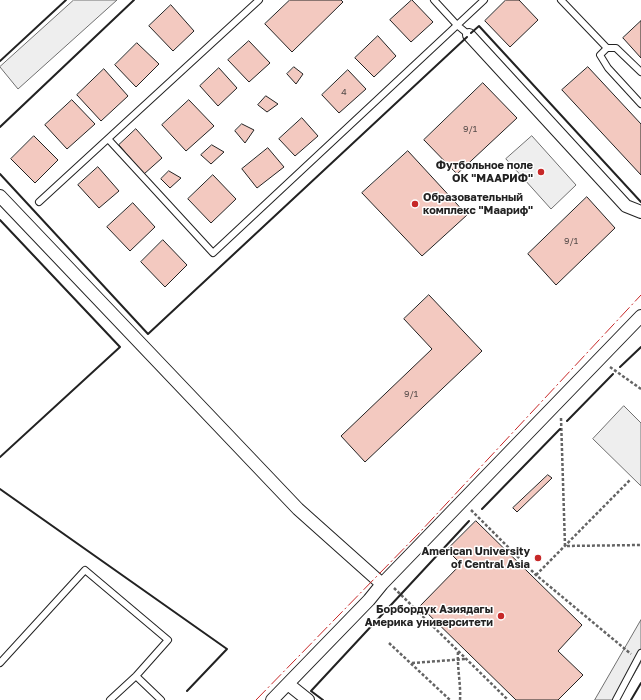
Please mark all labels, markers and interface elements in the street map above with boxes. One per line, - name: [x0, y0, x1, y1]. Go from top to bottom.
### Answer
- house number: 4: [341, 87, 347, 97]
- house number: 9/1: [463, 124, 477, 134]
- place label: Футбольное поле ОК "МААРИФ": [436, 159, 533, 185]
- marker: Футбольное поле ОК "МААРИФ": [536, 167, 546, 177]
- place label: Образовательный комплекс "Маариф": [423, 191, 533, 217]
- marker: Образовательный комплекс "Маариф": [410, 199, 420, 209]
- house number: 9/1: [564, 236, 578, 246]
- house number: 9/1: [404, 389, 418, 399]
- place label: American University of Central Asia: [422, 545, 530, 571]
- marker: American University of Central Asia: [533, 553, 543, 563]
- place label: Борбордук Азиядагы Америка университети: [365, 603, 493, 629]
- marker: Борбордук Азиядагы Америка университети: [496, 611, 506, 621]

